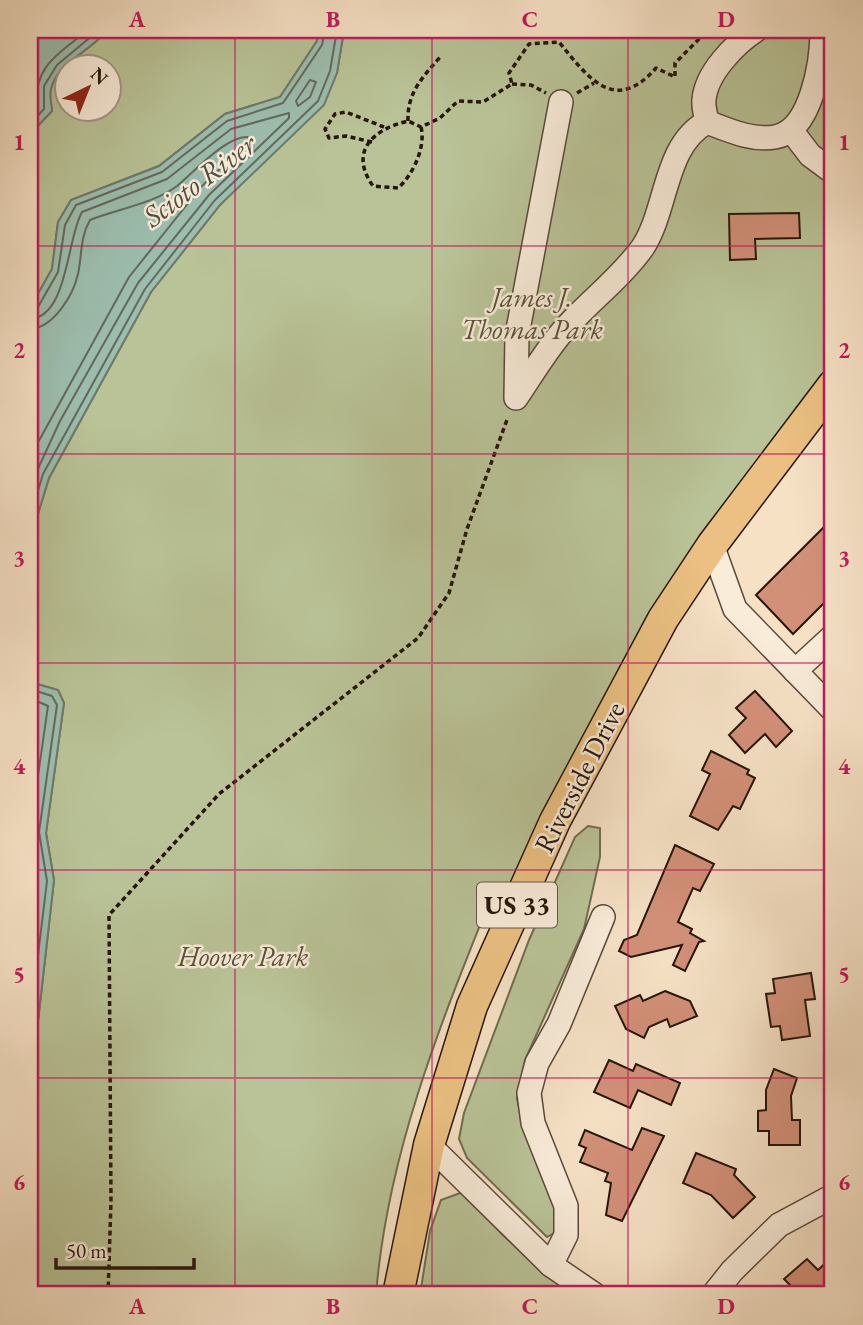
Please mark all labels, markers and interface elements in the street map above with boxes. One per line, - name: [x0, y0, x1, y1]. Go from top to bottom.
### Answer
- text: A: [128, 4, 146, 34]
- text: B: [326, 4, 340, 34]
- text: C: [522, 4, 538, 34]
- text: D: [717, 4, 735, 34]
- north arrow: [52, 52, 122, 122]
- text: N: [85, 62, 114, 91]
- water label: Scioto River: [134, 124, 265, 236]
- text: 1: [13, 127, 25, 157]
- text: 1: [838, 127, 850, 157]
- park label: James J. Thomas Park: [461, 279, 603, 347]
- text: 2: [13, 335, 25, 365]
- text: 2: [838, 335, 850, 365]
- text: 3: [13, 543, 25, 573]
- text: 3: [838, 543, 850, 573]
- street label: Riverside Drive: [525, 695, 633, 859]
- text: 4: [13, 751, 26, 781]
- text: 4: [838, 751, 851, 781]
- road number: US 33: [477, 882, 557, 928]
- park label: Hoover Park: [177, 938, 309, 974]
- text: 5: [13, 959, 25, 989]
- text: 5: [838, 959, 850, 989]
- text: 6: [13, 1167, 25, 1197]
- text: 6: [838, 1167, 850, 1197]
- scale bar: [56, 1227, 194, 1271]
- text: 50 m: [66, 1237, 107, 1264]
- text: A: [128, 1291, 146, 1321]
- text: B: [326, 1291, 340, 1321]
- text: C: [522, 1291, 538, 1321]
- text: D: [717, 1291, 735, 1321]

